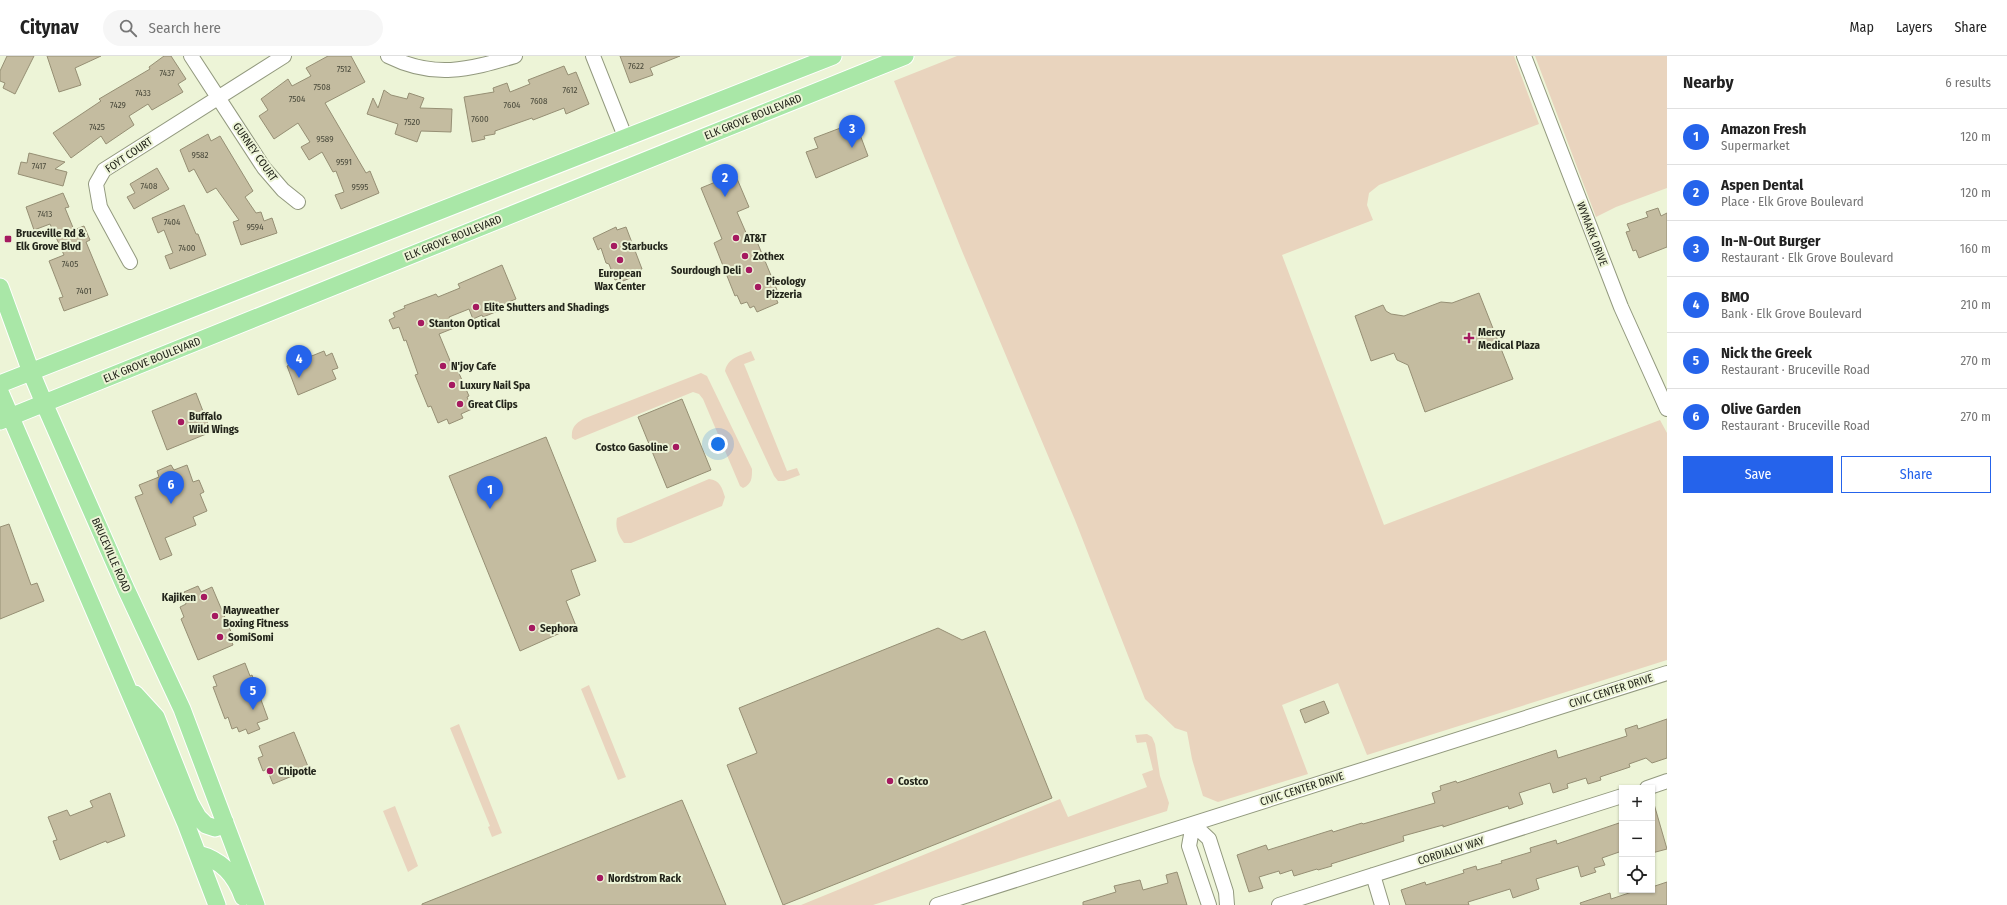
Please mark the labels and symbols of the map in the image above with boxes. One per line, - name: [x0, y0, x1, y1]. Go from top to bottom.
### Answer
- house number: 7622: [628, 61, 644, 71]
- house number: 7512: [337, 64, 351, 74]
- house number: 7437: [159, 68, 175, 78]
- house number: 7508: [314, 82, 331, 92]
- house number: 7612: [563, 85, 578, 95]
- house number: 7433: [135, 88, 151, 98]
- street label: ELK GROVE BOULEVARD: [702, 92, 804, 142]
- house number: 7504: [289, 94, 306, 104]
- house number: 7608: [530, 96, 548, 106]
- house number: 7429: [110, 100, 126, 110]
- house number: 7604: [504, 100, 521, 110]
- house number: 7600: [471, 114, 489, 124]
- pin: 3: [839, 115, 865, 148]
- house number: 7520: [404, 117, 420, 127]
- street label: GURNEY COURT: [230, 120, 280, 184]
- house number: 7425: [89, 122, 105, 132]
- street label: FOYT COURT: [103, 134, 156, 175]
- house number: 9589: [316, 134, 334, 144]
- house number: 9582: [192, 150, 208, 160]
- house number: 9591: [336, 157, 352, 167]
- house number: 7417: [32, 161, 47, 171]
- pin: 2: [712, 164, 738, 197]
- house number: 7408: [141, 181, 158, 191]
- house number: 9595: [352, 182, 368, 192]
- street label: WYMARK DRIVE: [1574, 200, 1610, 268]
- house number: 7413: [38, 209, 52, 219]
- street label: ELK GROVE BOULEVARD: [402, 213, 504, 263]
- house number: 7404: [164, 217, 181, 227]
- house number: 9594: [246, 222, 264, 232]
- place label: Bruceville Rd & Elk Grove Blvd: [16, 227, 86, 253]
- place label: AT&T: [743, 232, 767, 245]
- marker: AT&T: [731, 233, 741, 243]
- marker: Bruceville Rd & Elk Grove Blvd: [3, 234, 13, 244]
- place label: Starbucks: [622, 240, 668, 253]
- marker: Starbucks: [609, 241, 619, 251]
- house number: 7400: [178, 243, 196, 253]
- place label: Zothex: [753, 250, 785, 263]
- marker: Zothex: [740, 251, 750, 261]
- marker: European Wax Center: [615, 255, 625, 265]
- house number: 7405: [62, 259, 78, 269]
- place label: Sourdough Deli: [671, 264, 741, 277]
- marker: Sourdough Deli: [744, 265, 754, 275]
- place label: European Wax Center: [594, 267, 647, 293]
- place label: Pieology Pizzeria: [766, 275, 807, 301]
- marker: Pieology Pizzeria: [753, 282, 763, 292]
- house number: 7401: [76, 286, 92, 296]
- place label: Elite Shutters and Shadings: [484, 301, 609, 314]
- marker: Elite Shutters and Shadings: [471, 302, 481, 312]
- place label: Stanton Optical: [429, 317, 501, 330]
- marker: Stanton Optical: [416, 318, 426, 328]
- place label: Mercy Medical Plaza: [1478, 326, 1540, 352]
- marker: Mercy Medical Plaza: [1463, 332, 1475, 344]
- street label: ELK GROVE BOULEVARD: [101, 335, 203, 385]
- pin: 4: [286, 345, 312, 378]
- place label: N'joy Cafe: [451, 360, 497, 373]
- marker: N'joy Cafe: [438, 361, 448, 371]
- place label: Luxury Nail Spa: [460, 379, 531, 392]
- marker: Luxury Nail Spa: [447, 380, 457, 390]
- place label: Great Clips: [468, 398, 518, 411]
- marker: Great Clips: [455, 399, 465, 409]
- place label: Buffalo Wild Wings: [189, 410, 239, 436]
- marker: Buffalo Wild Wings: [176, 417, 186, 427]
- your location: [708, 434, 728, 454]
- place label: Costco Gasoline: [596, 441, 668, 454]
- marker: Costco Gasoline: [671, 442, 681, 452]
- pin: 6: [158, 471, 184, 504]
- pin: 1: [477, 476, 503, 509]
- street label: BRUCEVILLE ROAD: [89, 516, 133, 594]
- place label: Kajiken: [162, 591, 196, 604]
- marker: Kajiken: [199, 592, 209, 602]
- place label: Mayweather Boxing Fitness: [223, 604, 289, 630]
- marker: Mayweather Boxing Fitness: [210, 611, 220, 621]
- place label: Sephora: [540, 622, 579, 635]
- marker: Sephora: [527, 623, 537, 633]
- place label: SomiSomi: [228, 631, 274, 644]
- marker: SomiSomi: [215, 632, 225, 642]
- street label: CIVIC CENTER DRIVE: [1567, 671, 1655, 711]
- pin: 5: [240, 677, 266, 710]
- place label: Chipotle: [278, 765, 317, 778]
- marker: Chipotle: [265, 766, 275, 776]
- street label: CIVIC CENTER DRIVE: [1258, 769, 1346, 809]
- place label: Costco: [898, 775, 928, 788]
- marker: Costco: [885, 776, 895, 786]
- street label: CORDIALLY WAY: [1416, 834, 1486, 868]
- place label: Nordstrom Rack: [608, 872, 681, 885]
- marker: Nordstrom Rack: [595, 873, 605, 883]

